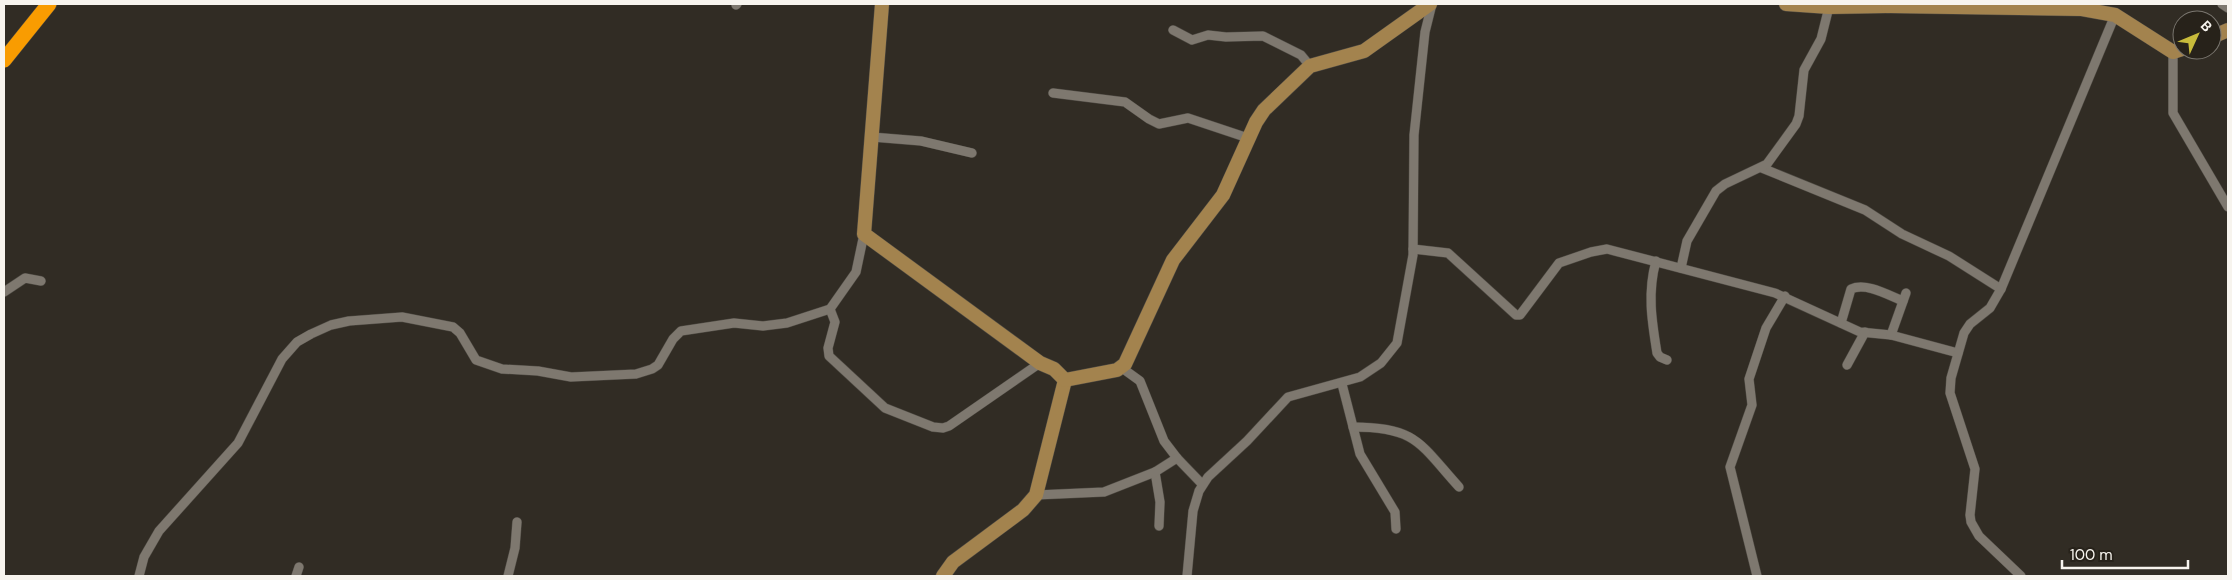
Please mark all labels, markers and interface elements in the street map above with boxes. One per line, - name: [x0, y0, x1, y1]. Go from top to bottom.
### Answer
- north arrow: [2172, 10, 2222, 60]
- text: B: [2197, 17, 2216, 35]
- scale bar: [2062, 538, 2188, 570]
- text: 100 m: [2070, 545, 2113, 565]

